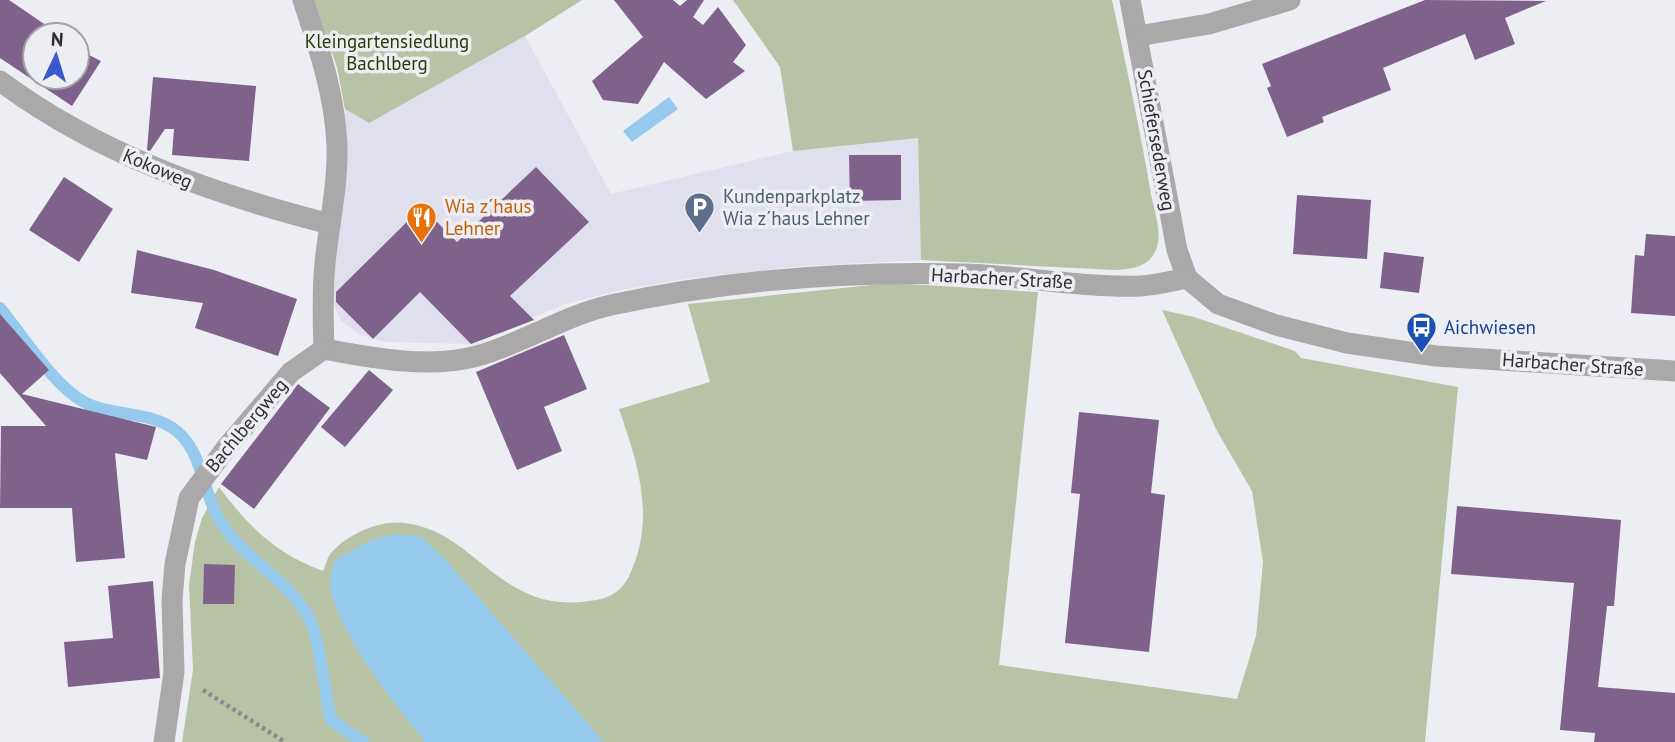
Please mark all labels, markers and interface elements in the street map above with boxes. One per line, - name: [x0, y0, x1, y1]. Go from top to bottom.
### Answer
- north arrow: [21, 21, 91, 91]
- text: N: [50, 27, 64, 51]
- park label: Kleingartensiedlung Bachlberg: [305, 29, 469, 75]
- street label: Schiefersederweg: [1133, 67, 1181, 213]
- street label: Kokoweg: [120, 143, 196, 193]
- place label: Kundenparkplatz Wia z´haus Lehner: [723, 184, 870, 230]
- parking icon: Kundenparkplatz Wia z´haus Lehner: [683, 190, 717, 234]
- place label: Wia z´haus Lehner: [445, 194, 531, 240]
- restaurant icon: Wia z´haus Lehner: [405, 200, 439, 244]
- street label: Harbacher Straße: [931, 262, 1073, 294]
- bus stop icon: Aichwiesen: [1404, 310, 1438, 354]
- place label: Aichwiesen: [1444, 315, 1536, 339]
- street label: Harbacher Straße: [1501, 347, 1645, 381]
- street label: Bachlbergweg: [200, 373, 292, 477]

